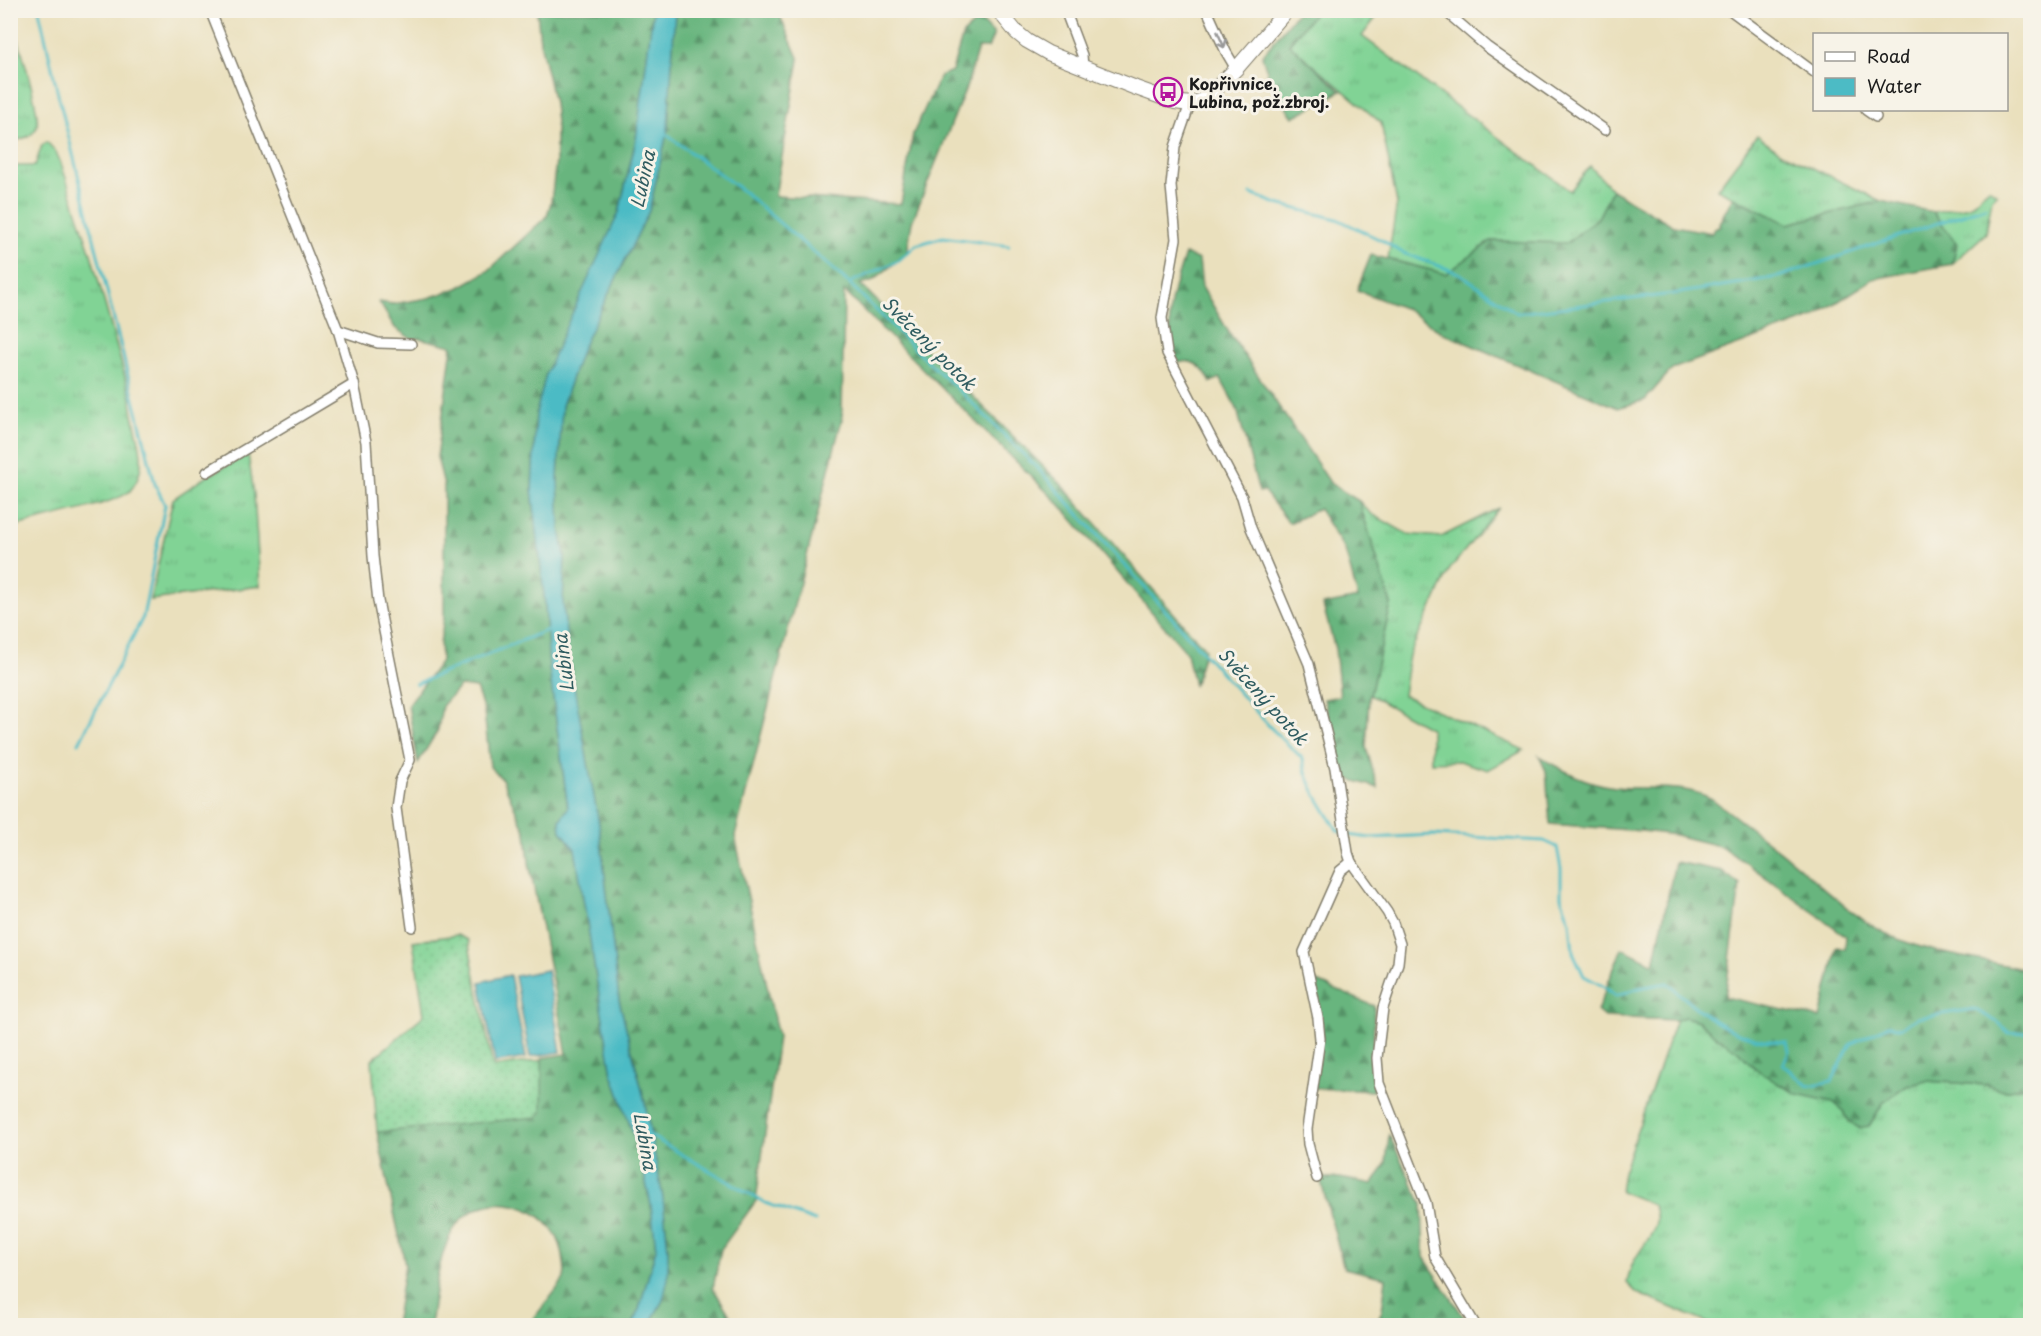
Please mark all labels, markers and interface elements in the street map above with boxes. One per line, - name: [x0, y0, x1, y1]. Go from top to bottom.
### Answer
- one-way arrow: [1215, 31, 1227, 49]
- legend: [1813, 33, 2008, 111]
- text: Road: [1867, 42, 1911, 69]
- place label: Kopřivnice, Lubina, pož.zbroj.: [1189, 71, 1330, 113]
- text: Water: [1867, 72, 1922, 99]
- bus stop icon: Kopřivnice, Lubina, pož.zbroj.: [1152, 76, 1184, 108]
- water label: Lubina: [623, 147, 661, 210]
- water label: Svěcený potok: [877, 290, 984, 397]
- water label: Lubina: [546, 632, 580, 693]
- water label: Svěcený potok: [1213, 641, 1316, 752]
- water label: Lubina: [628, 1110, 664, 1173]

